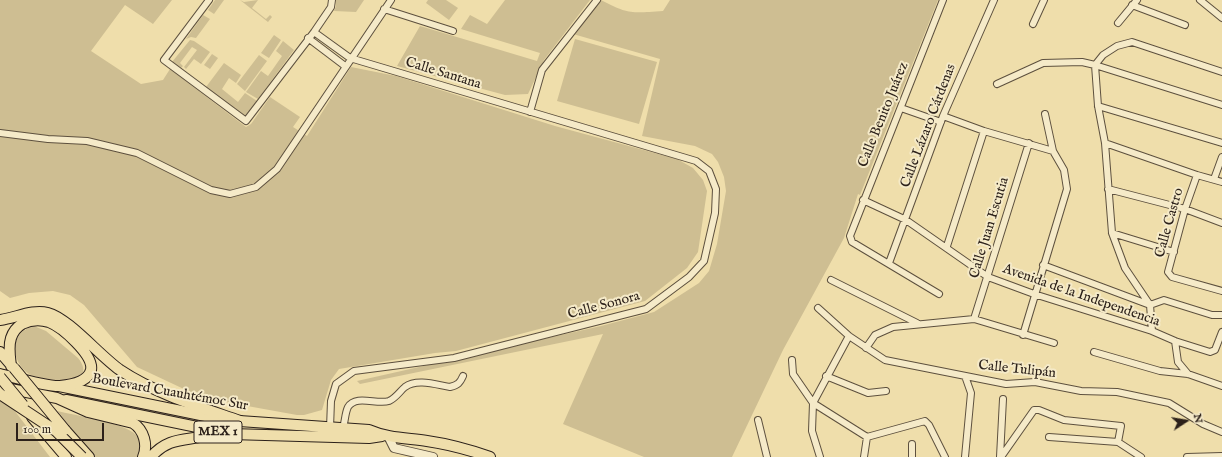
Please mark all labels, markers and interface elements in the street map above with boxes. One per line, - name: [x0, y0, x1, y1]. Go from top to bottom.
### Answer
- street label: Calle Santana: [403, 55, 483, 93]
- street label: Calle Benito Juárez: [855, 60, 913, 170]
- street label: Calle Lázaro Cárdenas: [898, 62, 960, 190]
- street label: Calle Juan Escutia: [967, 175, 1013, 281]
- street label: Calle Castro: [1152, 186, 1188, 260]
- street label: Avenida de la Independencia: [1000, 261, 1162, 331]
- street label: Calle Sonora: [566, 288, 642, 324]
- street label: Calle Tulipán: [977, 358, 1057, 382]
- street label: Boulevard Cuauhtémoc Sur: [91, 371, 249, 415]
- north arrow: [1166, 401, 1206, 441]
- text: N: [1190, 412, 1206, 425]
- scale bar: [18, 415, 106, 441]
- road number: MEX 1: [194, 421, 242, 443]
- text: 100 m: [23, 422, 51, 437]

